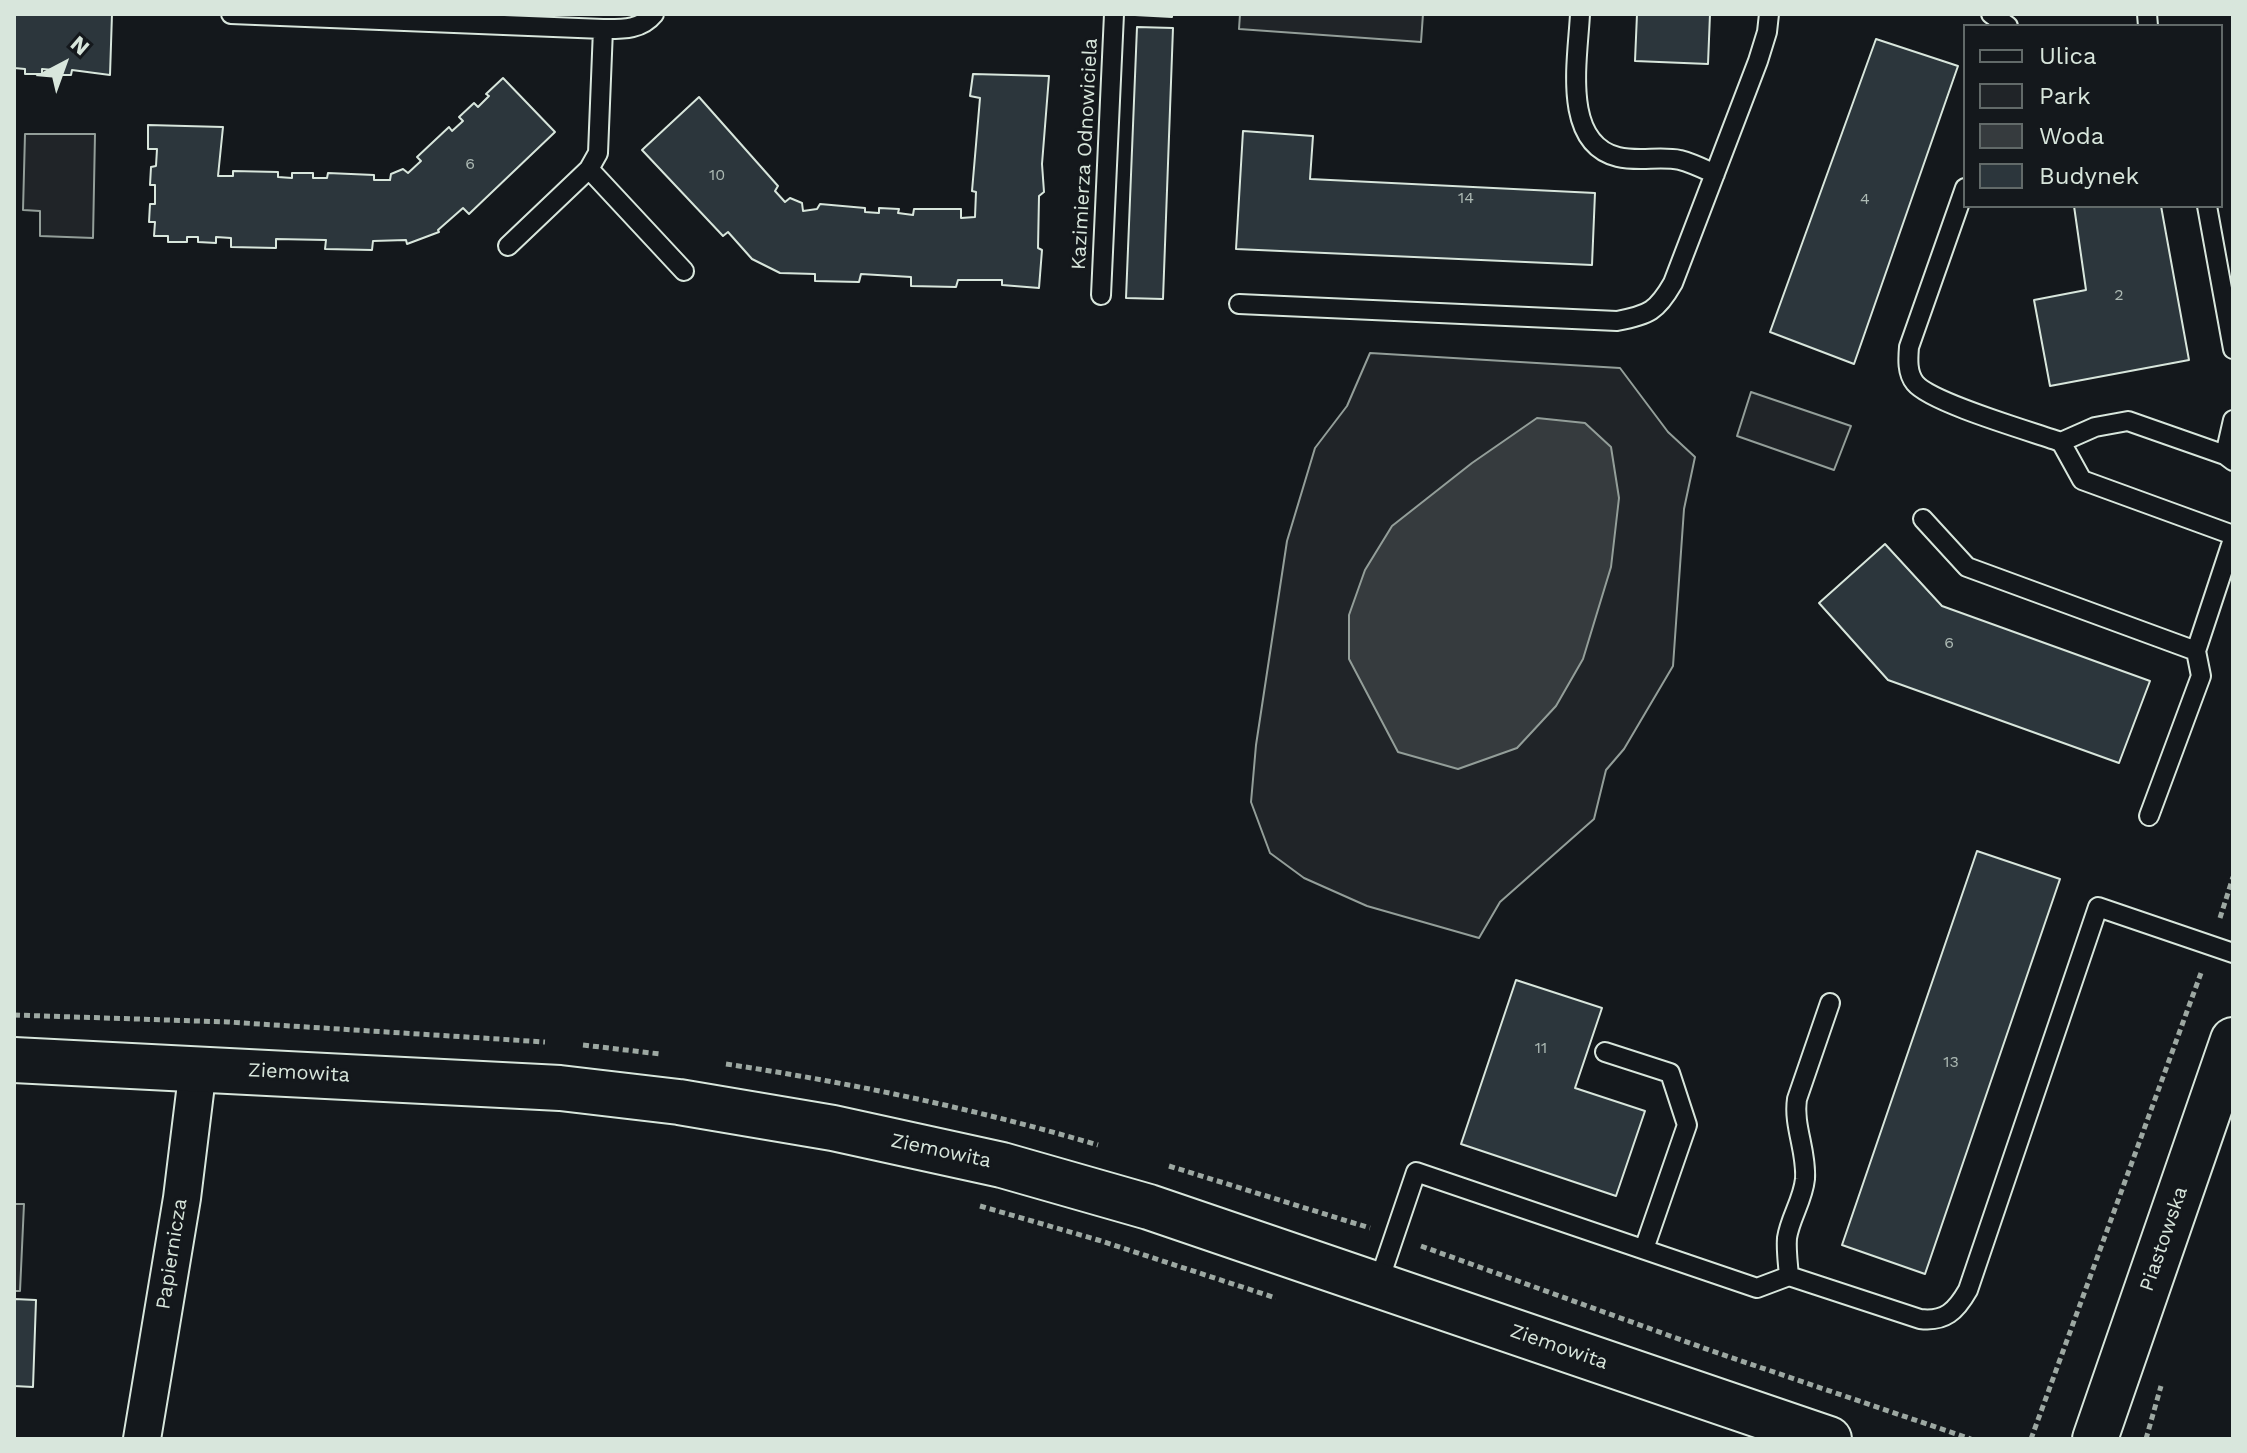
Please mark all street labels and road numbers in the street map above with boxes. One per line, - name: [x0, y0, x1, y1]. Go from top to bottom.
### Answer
- street label: Kazimierza Odnowiciela: [1067, 37, 1103, 271]
- street label: Ziemowita: [247, 1058, 351, 1088]
- street label: Ziemowita: [889, 1129, 993, 1173]
- street label: Piastowska: [2135, 1184, 2193, 1294]
- street label: Papiernicza: [151, 1197, 193, 1311]
- street label: Ziemowita: [1507, 1319, 1611, 1375]

